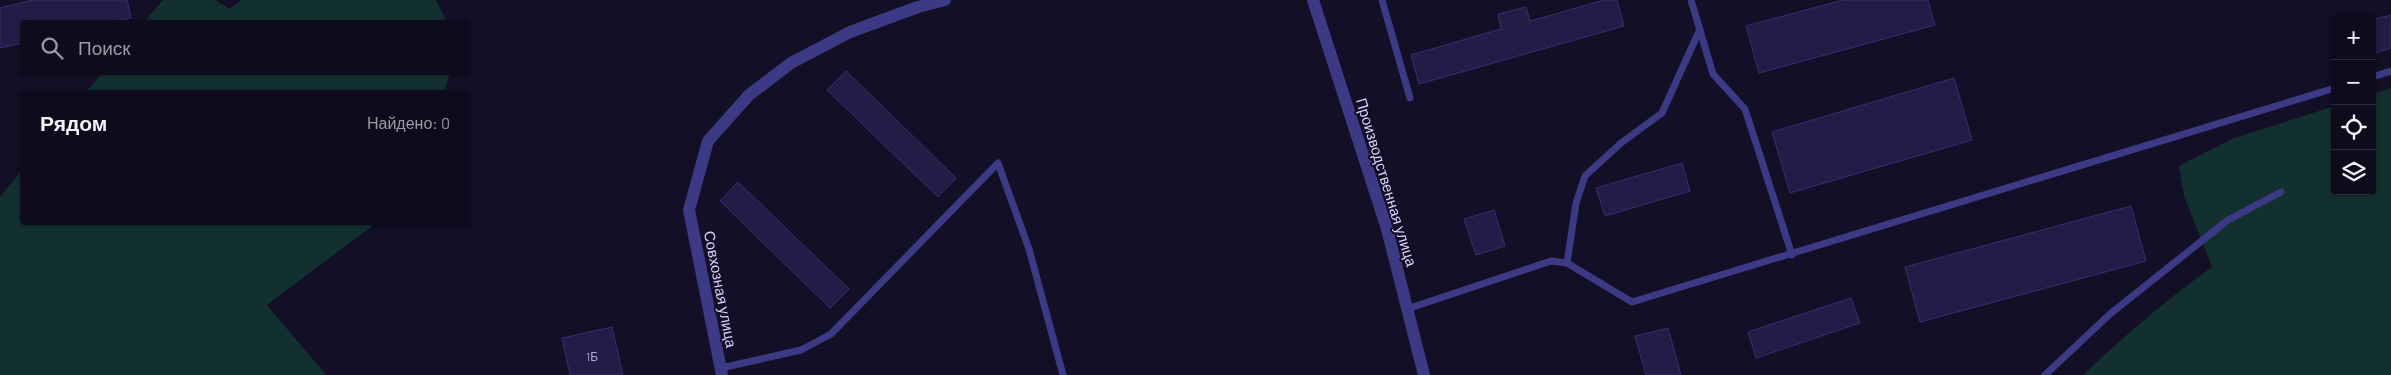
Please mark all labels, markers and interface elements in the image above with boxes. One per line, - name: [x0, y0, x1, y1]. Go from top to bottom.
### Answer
- map controls: [2331, 15, 2376, 195]
- button: +: [2331, 15, 2376, 60]
- search box: [20, 20, 470, 75]
- icon: search: [38, 34, 66, 62]
- text: Поиск: [78, 36, 131, 59]
- button: −: [2331, 60, 2376, 105]
- street label: Производственная улица: [1353, 96, 1421, 269]
- button: locate: [2331, 105, 2376, 150]
- text: Рядом: [40, 110, 107, 135]
- text: Найдено: 0: [367, 113, 450, 132]
- button: layers: [2331, 150, 2376, 195]
- street label: Совхозная улица: [701, 229, 741, 350]
- house number: 1Б: [586, 349, 598, 363]

